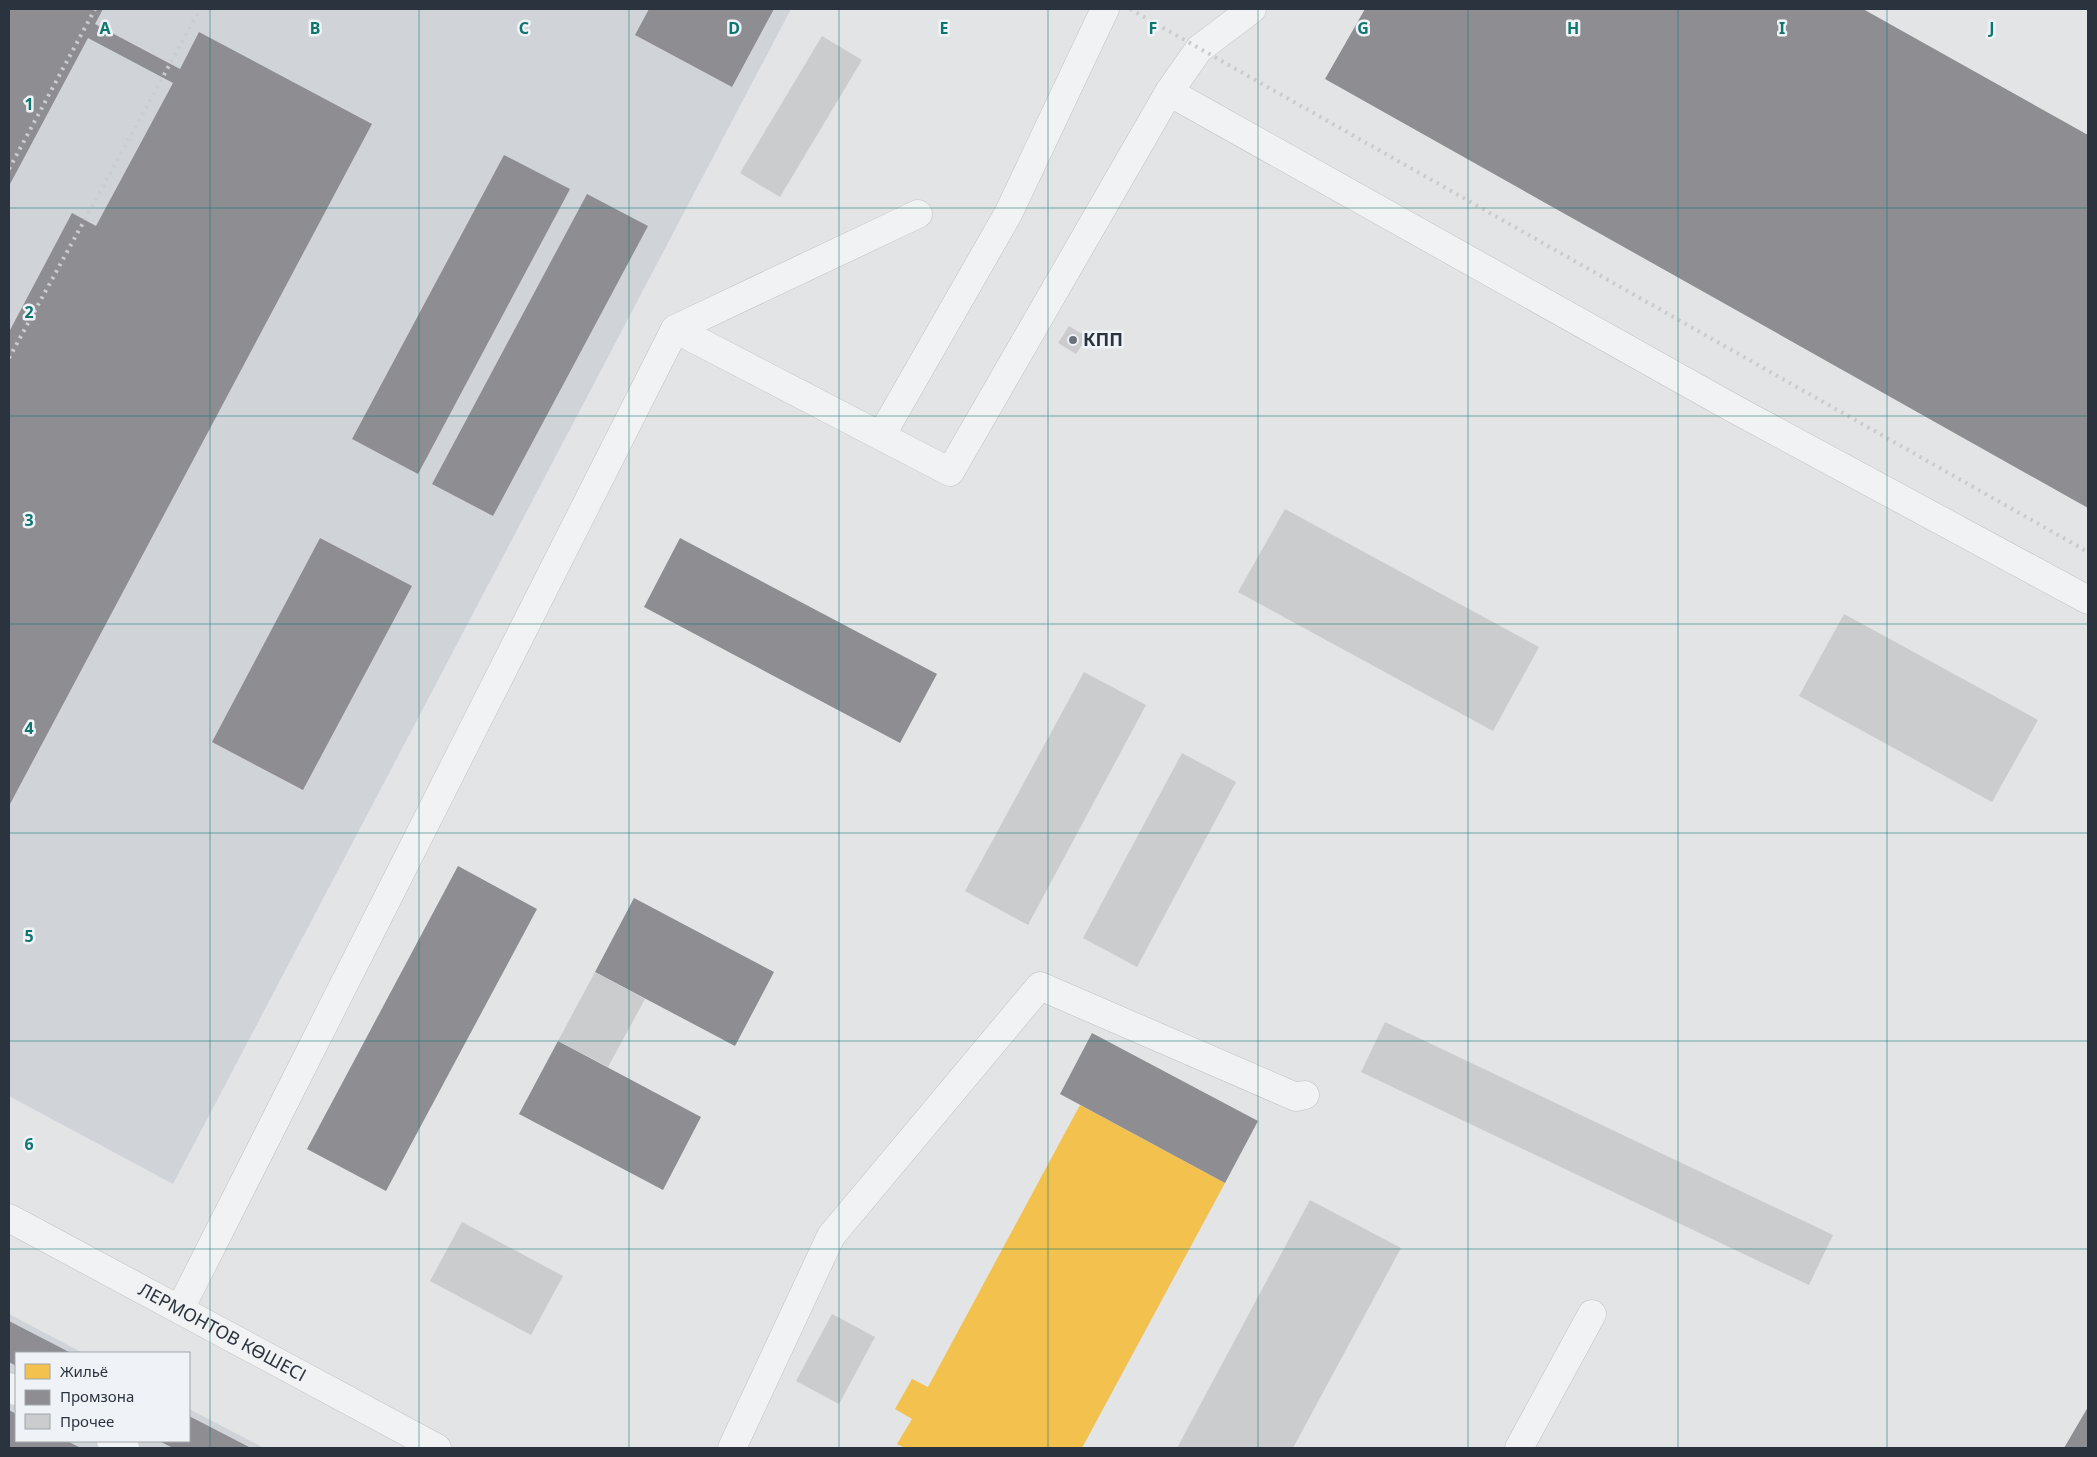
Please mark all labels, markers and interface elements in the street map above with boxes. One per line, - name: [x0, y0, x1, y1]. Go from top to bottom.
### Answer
- text: A: [99, 17, 111, 39]
- text: B: [310, 17, 320, 39]
- text: C: [519, 17, 529, 39]
- text: D: [728, 17, 740, 39]
- text: E: [940, 17, 949, 39]
- text: F: [1149, 17, 1157, 39]
- text: G: [1357, 17, 1369, 39]
- text: H: [1567, 17, 1579, 39]
- text: I: [1779, 17, 1785, 39]
- text: J: [1987, 17, 1995, 39]
- text: 1: [24, 93, 34, 115]
- text: 2: [24, 301, 34, 323]
- place label: КПП: [1083, 327, 1123, 351]
- marker: КПП: [1067, 334, 1079, 346]
- text: 3: [24, 509, 34, 531]
- text: 4: [24, 717, 34, 739]
- text: 5: [24, 925, 34, 947]
- text: 6: [24, 1133, 34, 1155]
- street label: ЛЕРМОНТОВ КӨШЕСІ: [135, 1277, 311, 1386]
- legend: [15, 1352, 190, 1442]
- text: Жильё: [60, 1361, 108, 1381]
- text: Промзона: [60, 1386, 134, 1406]
- text: Прочее: [60, 1411, 114, 1431]

